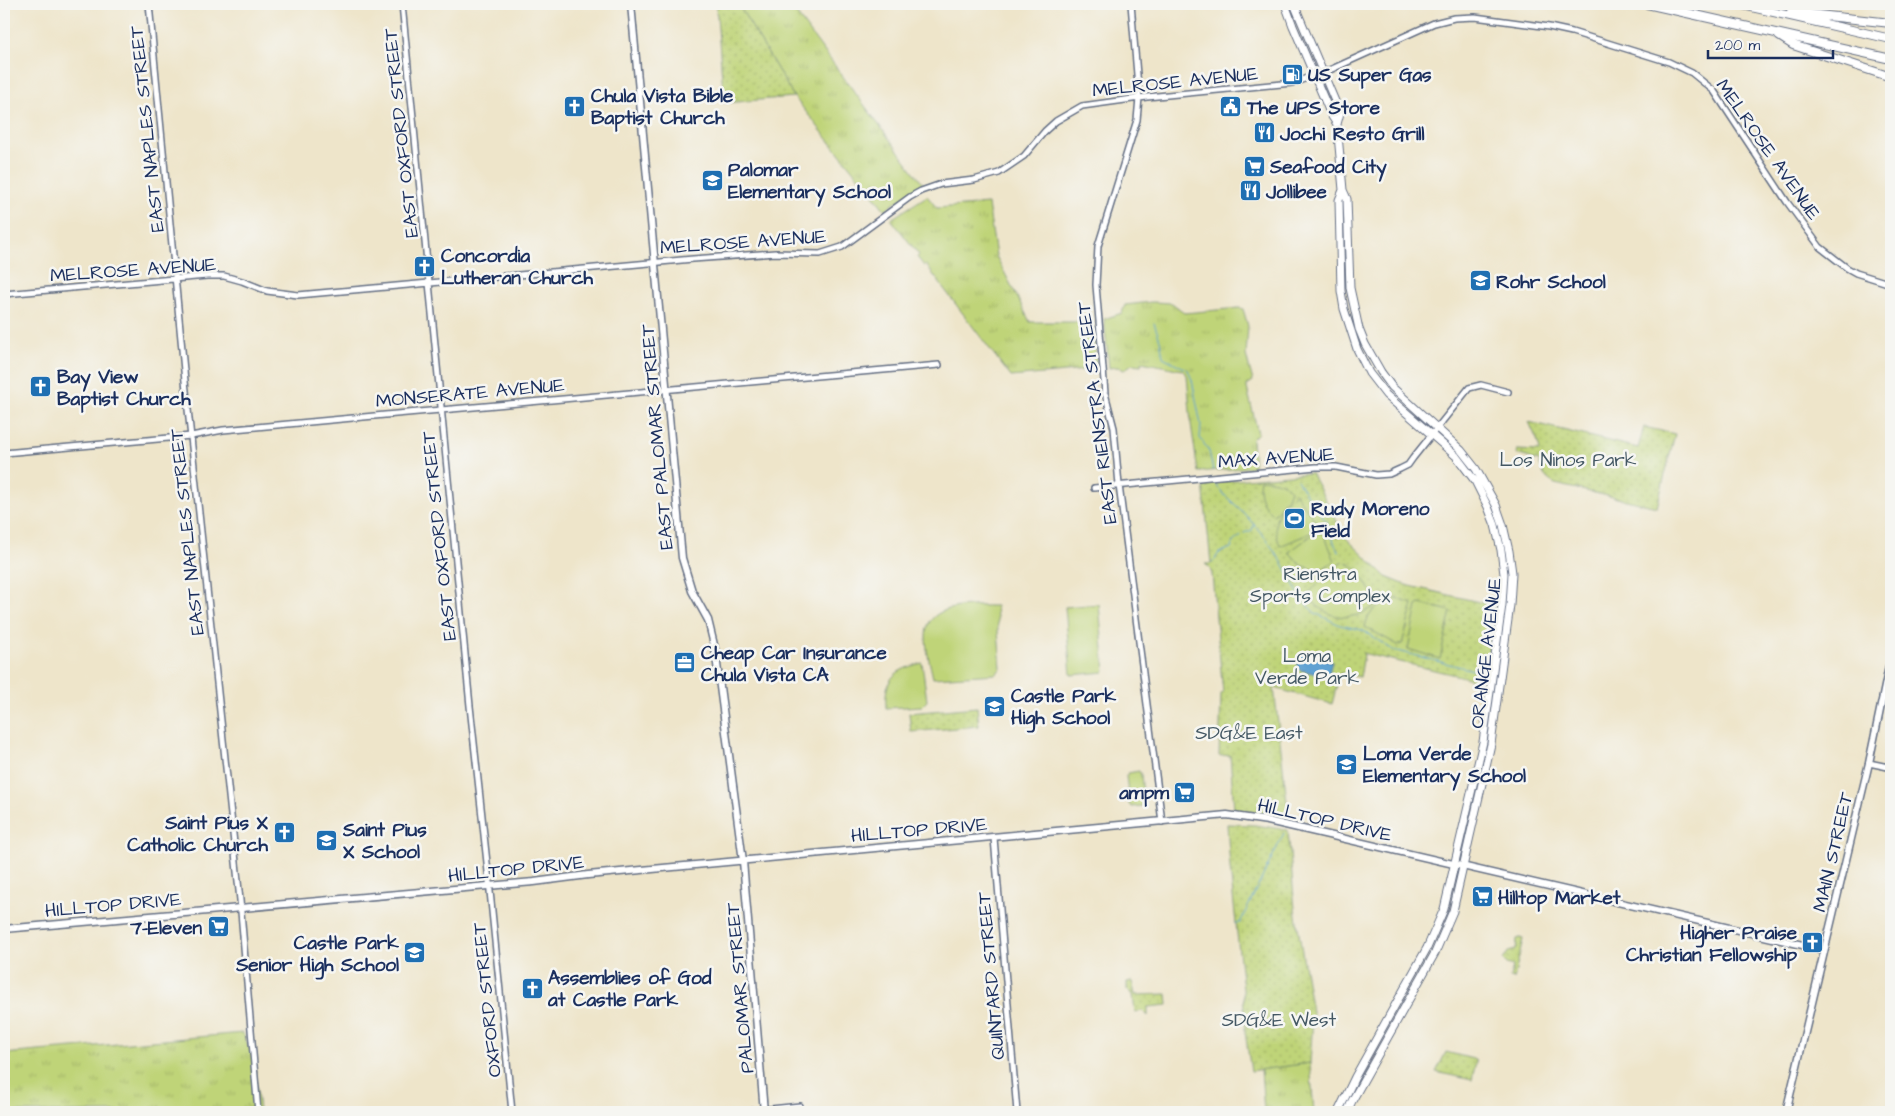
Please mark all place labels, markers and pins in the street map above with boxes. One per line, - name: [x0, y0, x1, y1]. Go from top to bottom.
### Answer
- fuel station icon: US Super Gas: [1280, 62, 1304, 86]
- place label: US Super Gas: [1308, 62, 1432, 89]
- place label: Chula Vista Bible Baptist Church: [591, 83, 734, 132]
- church icon: Chula Vista Bible Baptist Church: [563, 94, 587, 118]
- public building icon: The UPS Store: [1219, 95, 1243, 119]
- place label: The UPS Store: [1246, 95, 1381, 122]
- restaurant icon: Jochi Resto Grill: [1252, 121, 1276, 145]
- place label: Jochi Resto Grill: [1279, 121, 1425, 148]
- supermarket icon: Seafood City: [1242, 154, 1266, 178]
- place label: Seafood City: [1269, 154, 1387, 182]
- place label: Palomar Elementary School: [728, 157, 891, 207]
- school or university icon: Palomar Elementary School: [700, 168, 724, 192]
- restaurant icon: Jollibee: [1238, 179, 1262, 203]
- place label: Jollibee: [1265, 179, 1328, 206]
- place label: Concordia Lutheran Church: [441, 243, 593, 292]
- church icon: Concordia Lutheran Church: [413, 254, 437, 278]
- school or university icon: Rohr School: [1468, 269, 1492, 293]
- place label: Rohr School: [1496, 269, 1606, 296]
- place label: Bay View Baptist Church: [57, 364, 191, 413]
- church icon: Bay View Baptist Church: [29, 375, 53, 399]
- place label: Rudy Moreno Field: [1311, 496, 1430, 545]
- sports icon: Rudy Moreno Field: [1283, 507, 1307, 531]
- place label: Cheap Car Insurance Chula Vista CA: [701, 640, 887, 689]
- office icon: Cheap Car Insurance Chula Vista CA: [673, 651, 697, 675]
- place label: Castle Park High School: [1011, 683, 1116, 733]
- school or university icon: Castle Park High School: [983, 694, 1007, 718]
- place label: Loma Verde Elementary School: [1363, 741, 1526, 791]
- school or university icon: Loma Verde Elementary School: [1335, 752, 1359, 776]
- place label: ampm: [1118, 780, 1170, 807]
- supermarket icon: ampm: [1173, 780, 1197, 804]
- place label: Saint Pius X Catholic Church: [127, 810, 269, 859]
- place label: Saint Pius X School: [342, 817, 427, 866]
- church icon: Saint Pius X Catholic Church: [272, 821, 296, 845]
- school or university icon: Saint Pius X School: [315, 828, 339, 852]
- supermarket icon: Hilltop Market: [1470, 885, 1494, 909]
- place label: Hilltop Market: [1498, 885, 1621, 912]
- place label: 7-Eleven: [129, 915, 202, 942]
- supermarket icon: 7-Eleven: [206, 915, 230, 939]
- place label: Higher Praise Christian Fellowship: [1626, 920, 1798, 969]
- place label: Castle Park Senior High School: [235, 930, 399, 980]
- church icon: Higher Praise Christian Fellowship: [1801, 931, 1825, 955]
- school or university icon: Castle Park Senior High School: [403, 941, 427, 965]
- place label: Assemblies of God at Castle Park: [547, 965, 712, 1014]
- church icon: Assemblies of God at Castle Park: [520, 976, 544, 1000]

